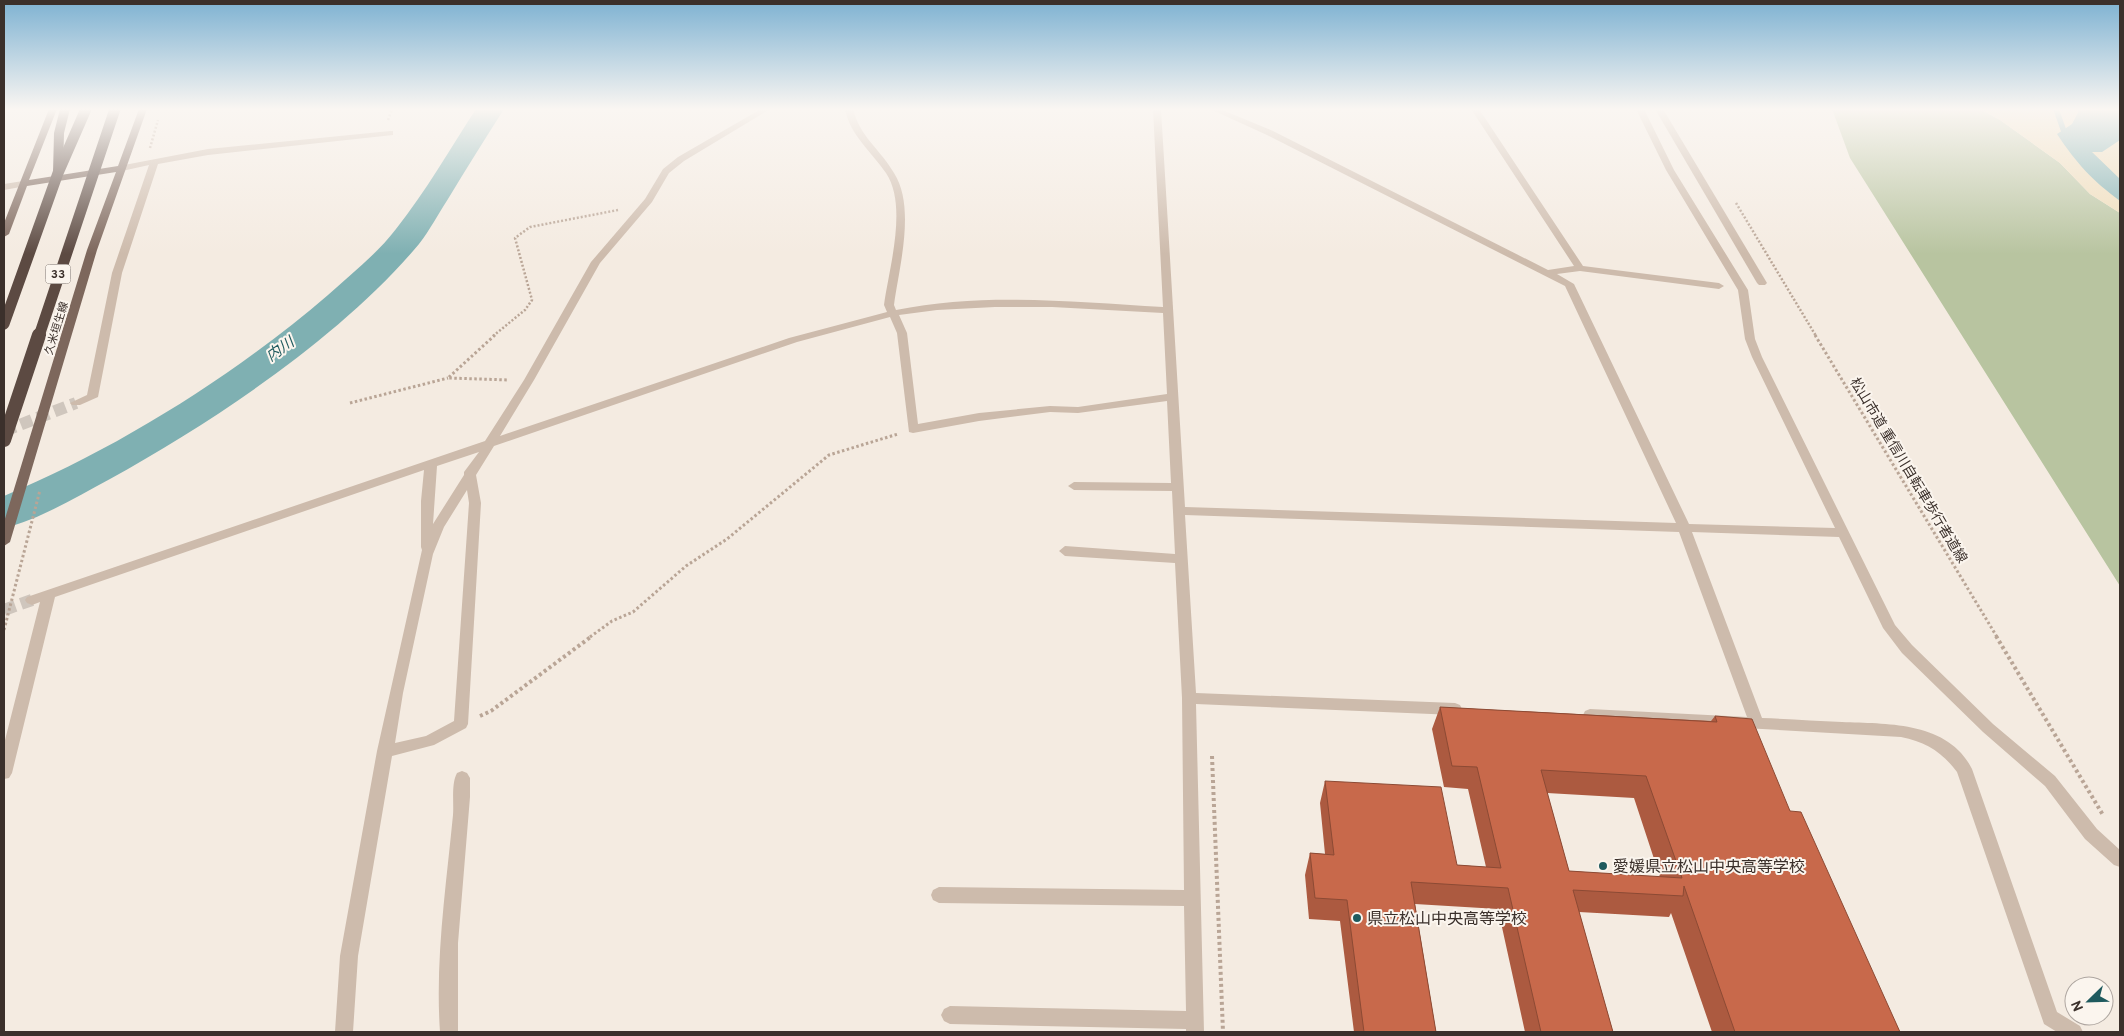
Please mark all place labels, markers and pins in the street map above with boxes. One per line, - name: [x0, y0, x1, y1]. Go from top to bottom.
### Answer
- place label: 愛媛県立松山中央高等学校: [1613, 858, 1805, 878]
- marker: 愛媛県立松山中央高等学校: [1597, 860, 1609, 872]
- place label: 県立松山中央高等学校: [1367, 910, 1527, 930]
- marker: 県立松山中央高等学校: [1351, 912, 1363, 924]

